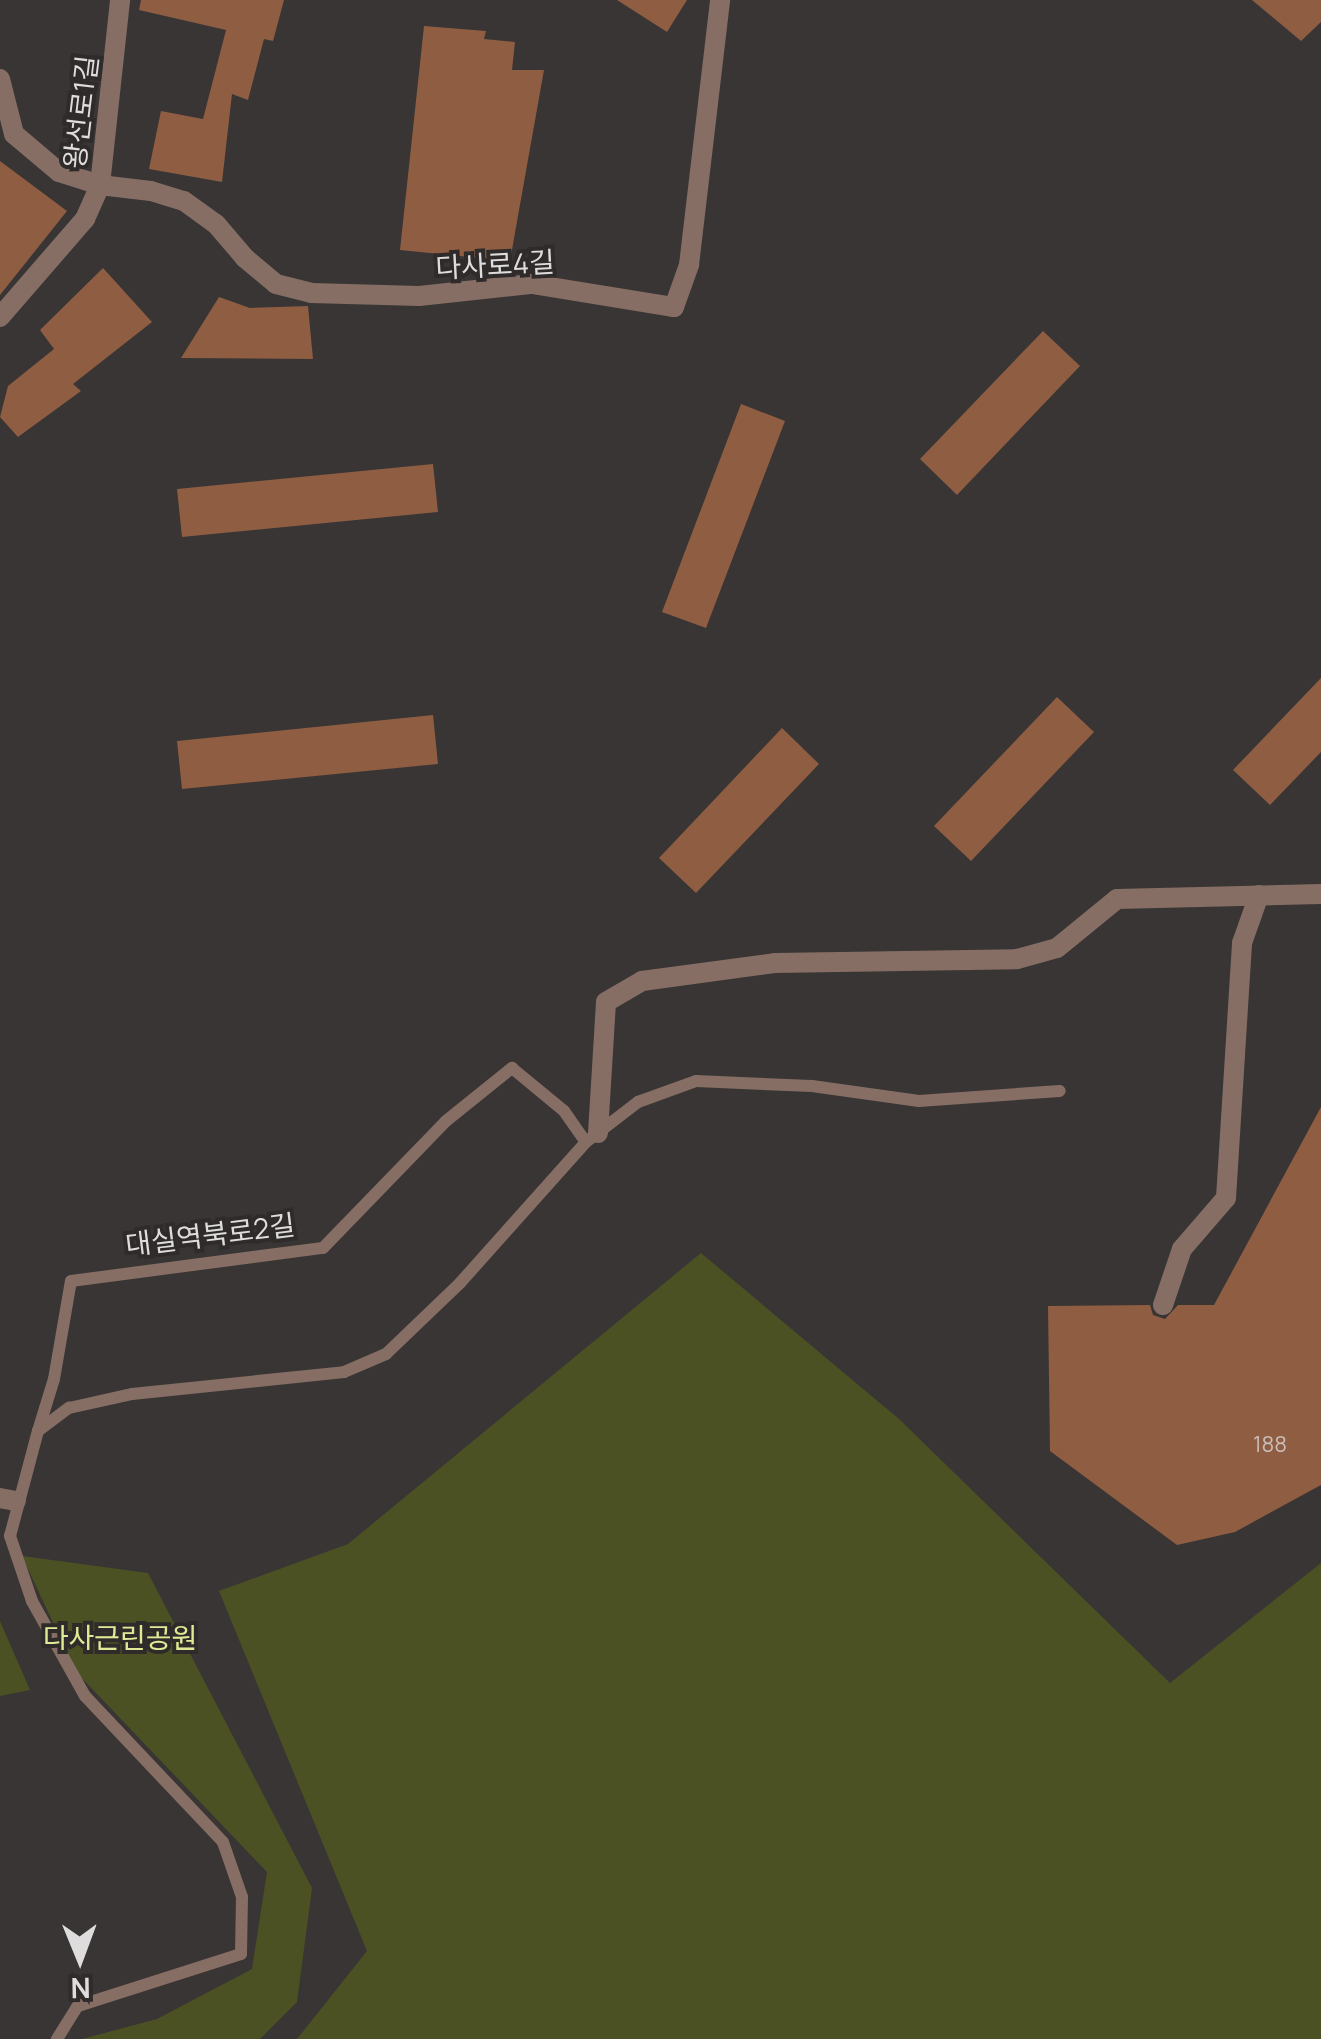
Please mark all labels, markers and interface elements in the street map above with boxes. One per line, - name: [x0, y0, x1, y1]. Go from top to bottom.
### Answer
- street label: 왕선로1길: [56, 53, 104, 171]
- street label: 다사로4길: [434, 244, 556, 284]
- street label: 대실역북로2길: [123, 1207, 297, 1261]
- house number: 188: [1253, 1432, 1287, 1458]
- park label: 다사근린공원: [43, 1620, 197, 1654]
- north arrow: [30, 1909, 130, 2009]
- text: N: [70, 1970, 91, 2008]

